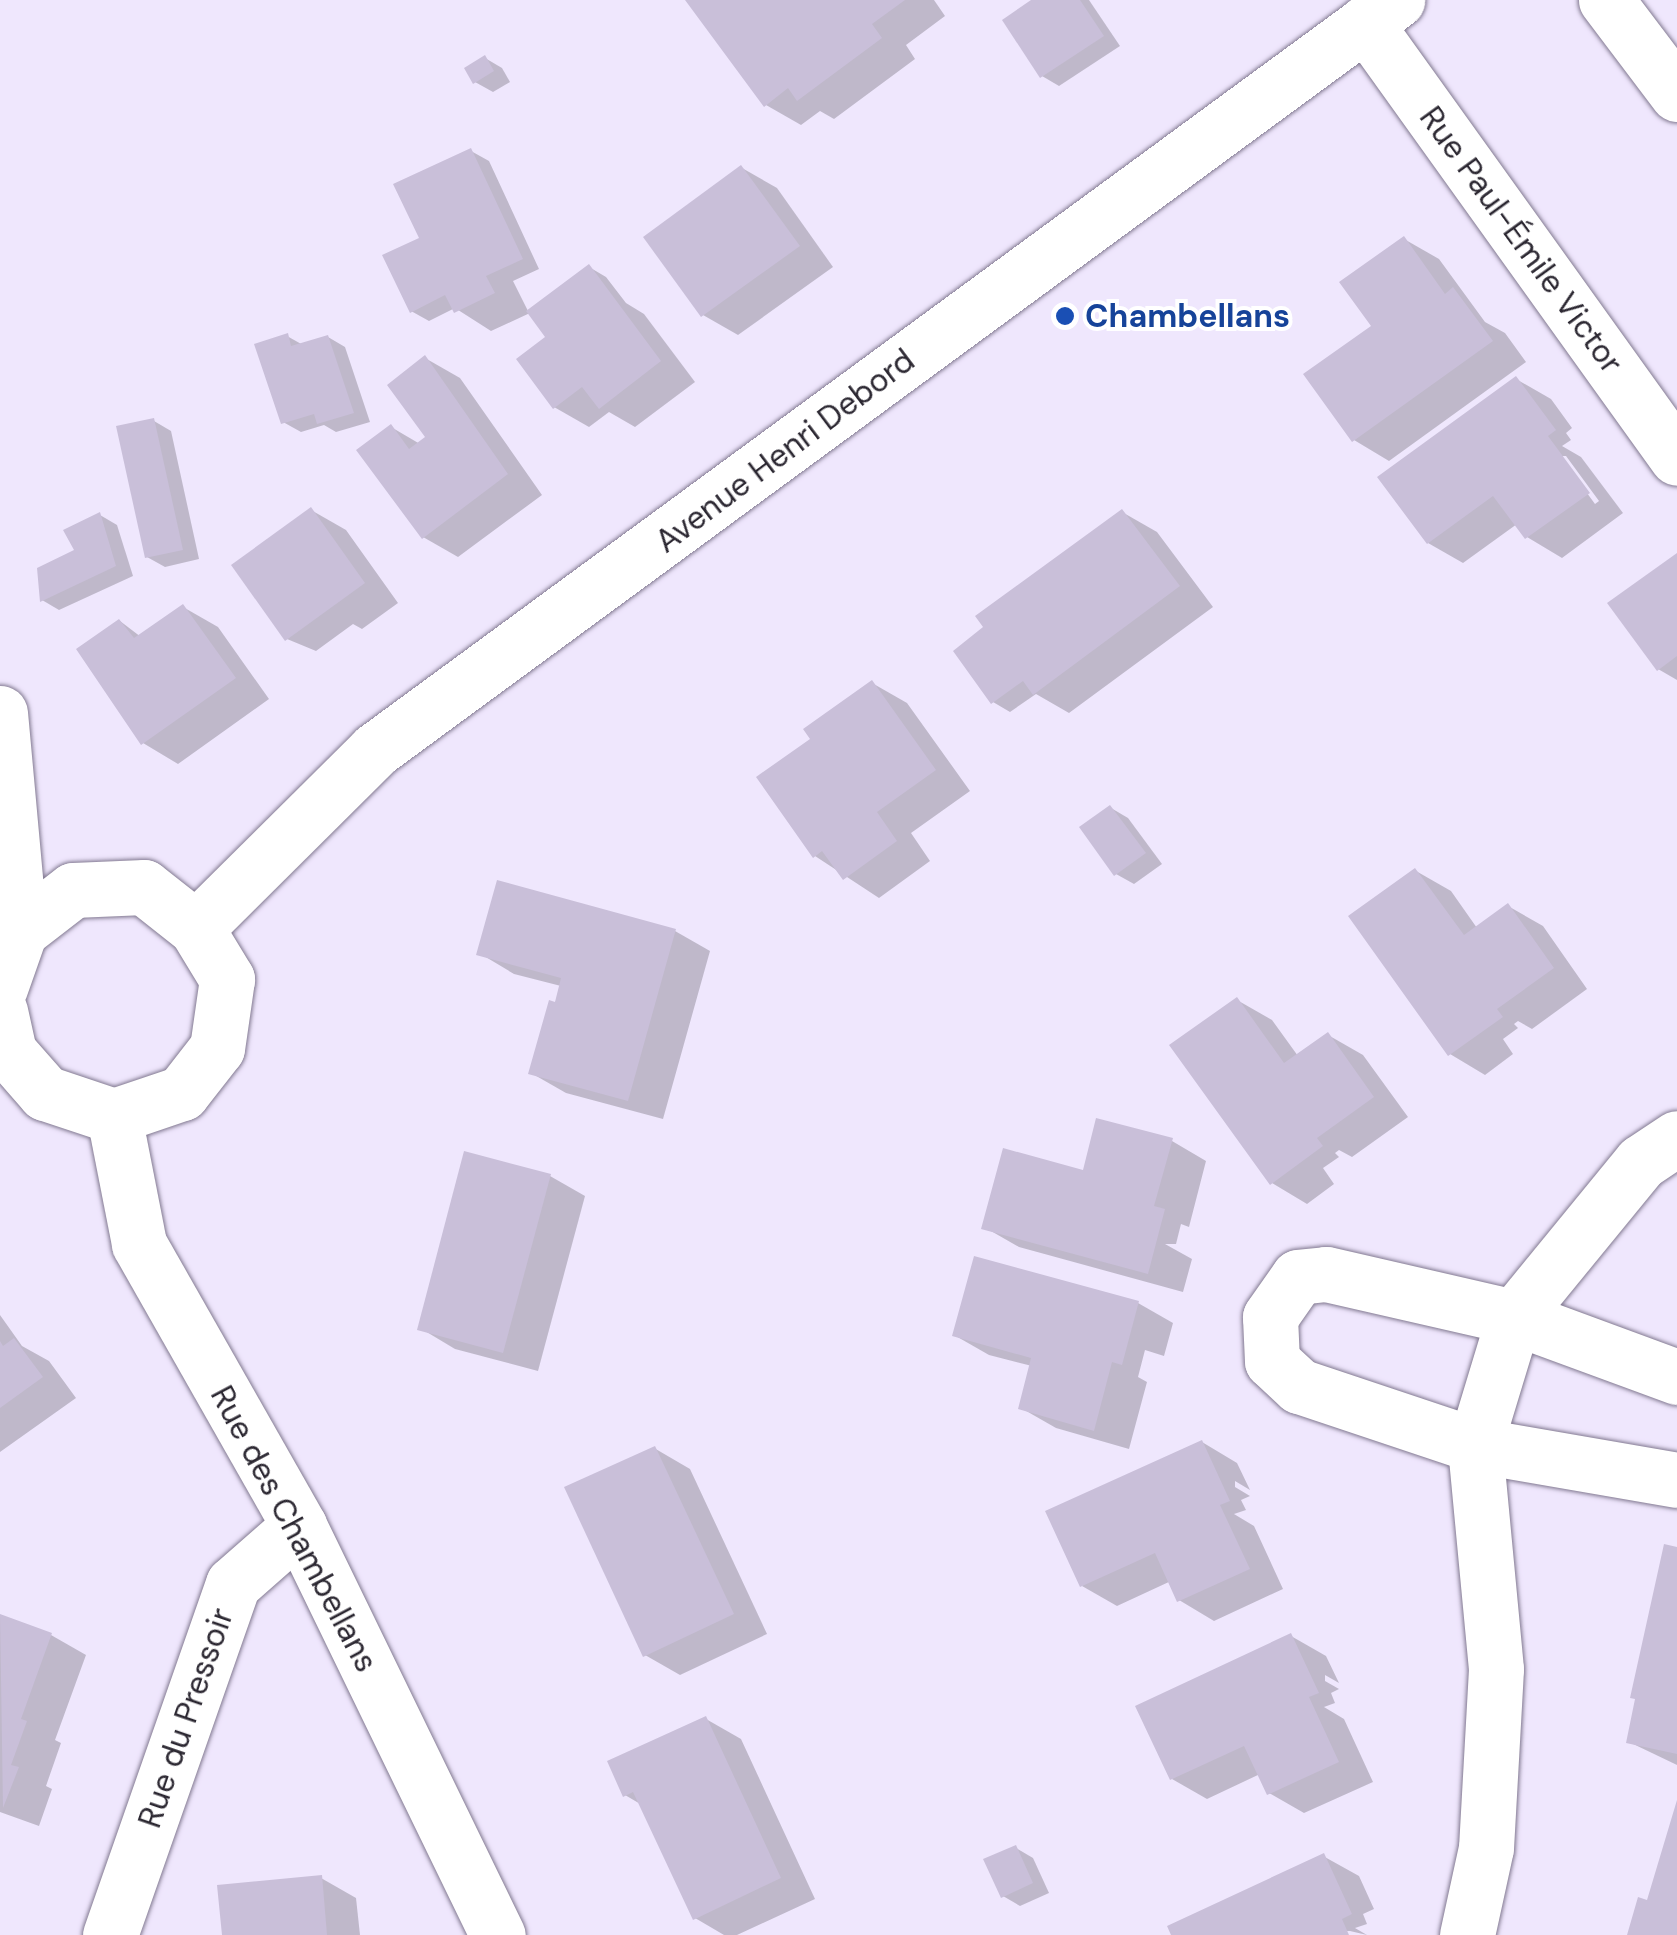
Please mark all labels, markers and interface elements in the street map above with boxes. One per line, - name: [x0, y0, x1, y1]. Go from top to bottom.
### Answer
- street label: Rue Paul-Émile Victor: [1411, 99, 1631, 381]
- place label: Chambellans: [1085, 297, 1290, 335]
- marker: Chambellans: [1054, 305, 1076, 327]
- street label: Avenue Henri Debord: [648, 341, 922, 561]
- street label: Rue des Chambellans: [202, 1379, 386, 1679]
- street label: Rue du Pressoir: [130, 1603, 242, 1833]

